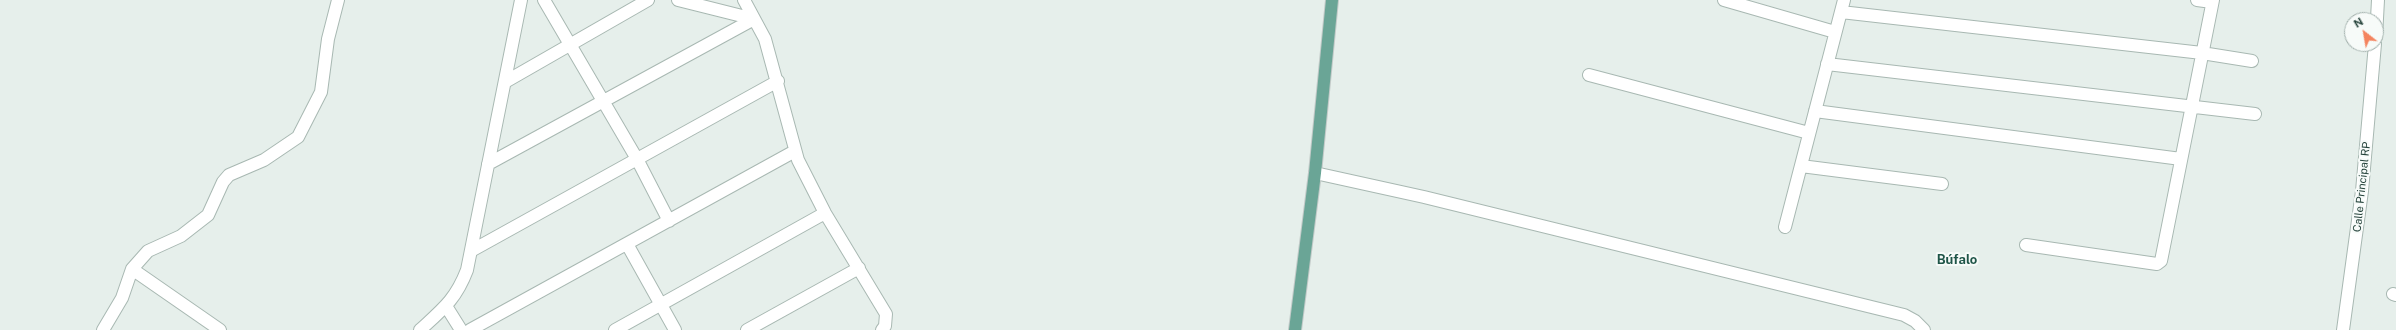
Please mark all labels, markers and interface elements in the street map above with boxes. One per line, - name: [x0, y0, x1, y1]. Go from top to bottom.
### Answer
- north arrow: [2344, 12, 2384, 52]
- text: N: [2352, 15, 2365, 30]
- street label: Calle Principal RP: [2351, 141, 2373, 233]
- district label: Búfalo: [1937, 252, 1977, 268]

